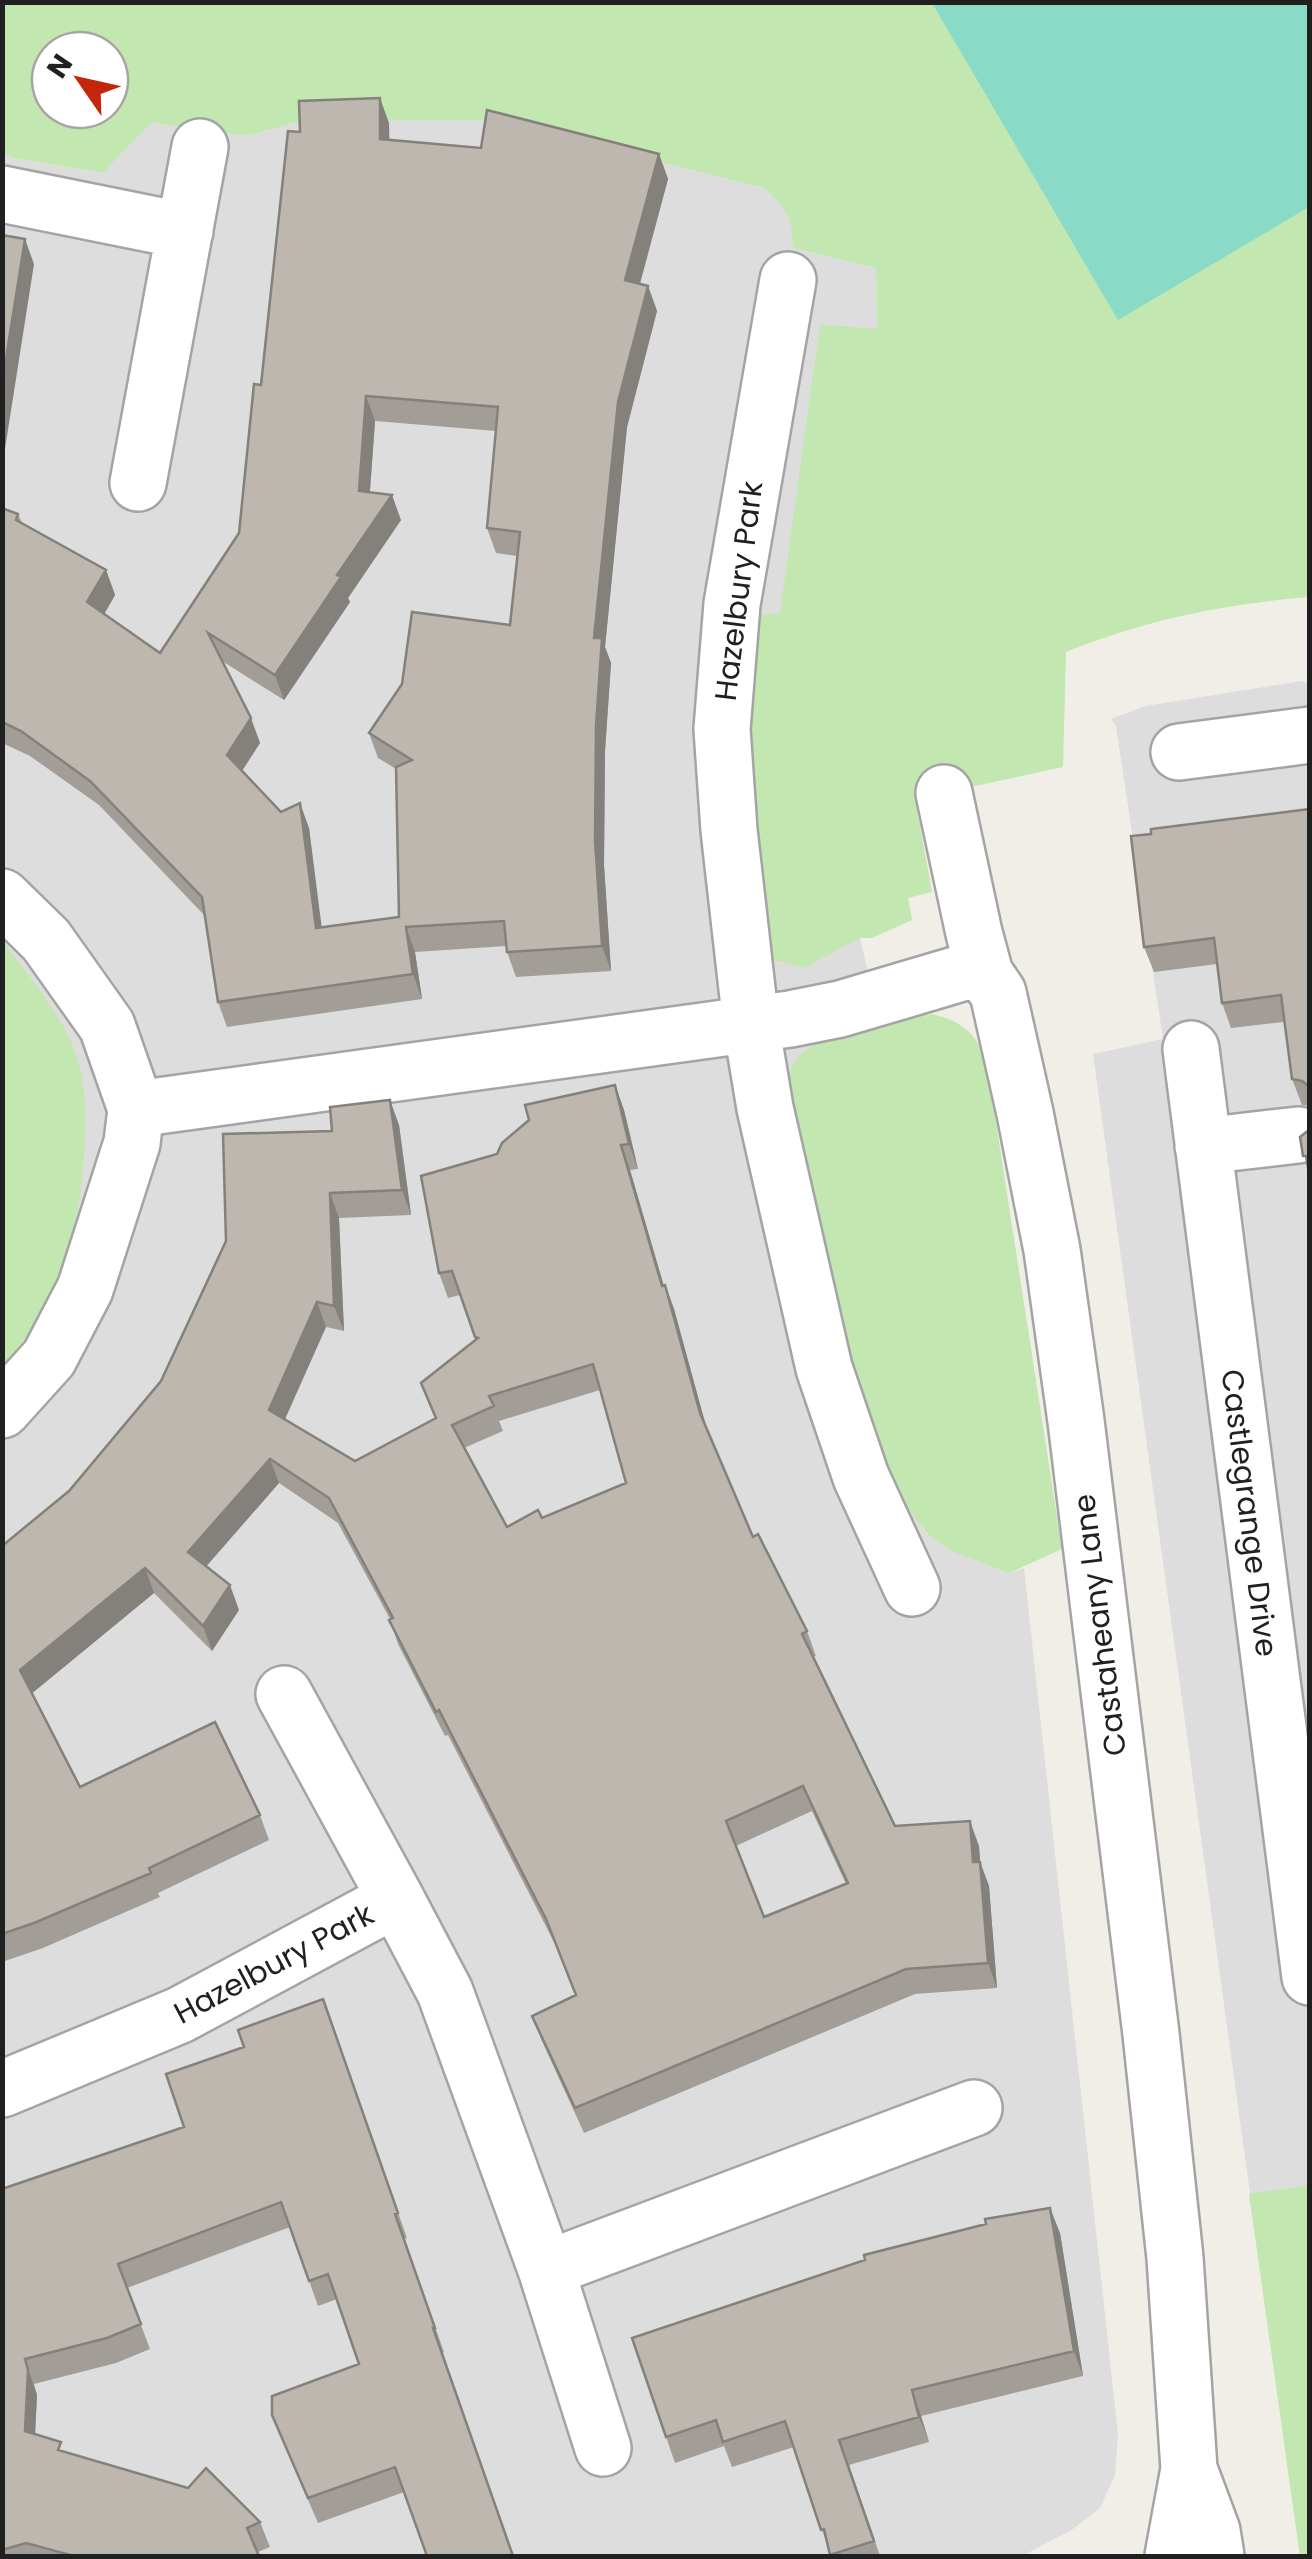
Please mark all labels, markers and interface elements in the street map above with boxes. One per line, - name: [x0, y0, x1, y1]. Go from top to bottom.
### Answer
- north arrow: [30, 30, 130, 130]
- text: N: [38, 47, 82, 86]
- street label: Hazelbury Park: [704, 478, 773, 703]
- street label: Castlegrange Drive: [1211, 1367, 1288, 1659]
- street label: Castaheany Lane: [1062, 1492, 1137, 1758]
- street label: Hazelbury Park: [166, 1893, 382, 2034]

